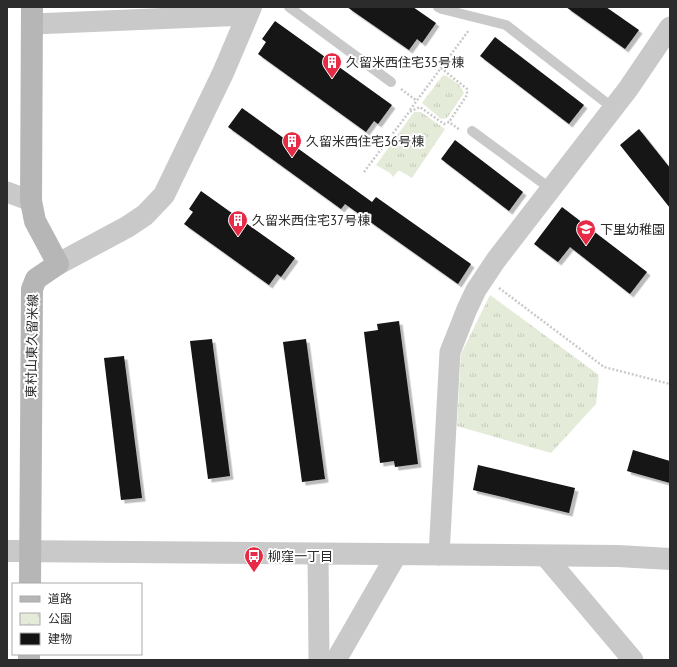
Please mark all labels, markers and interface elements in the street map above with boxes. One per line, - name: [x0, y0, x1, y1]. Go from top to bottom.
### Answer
- building icon: 久留米西住宅35号棟: [321, 51, 343, 79]
- place label: 久留米西住宅35号棟: [346, 54, 464, 71]
- building icon: 久留米西住宅36号棟: [281, 130, 303, 158]
- place label: 久留米西住宅36号棟: [306, 133, 424, 150]
- building icon: 久留米西住宅37号棟: [227, 209, 249, 237]
- place label: 久留米西住宅37号棟: [252, 212, 370, 229]
- school or university icon: 下里幼稚園: [575, 218, 597, 246]
- place label: 下里幼稚園: [600, 221, 665, 238]
- street label: 東村山東久留米線: [23, 294, 41, 398]
- bus stop icon: 柳窪一丁目: [243, 545, 265, 573]
- place label: 柳窪一丁目: [268, 548, 333, 565]
- legend: [12, 583, 142, 655]
- text: 道路: [48, 591, 72, 606]
- text: 公園: [48, 611, 72, 626]
- text: 建物: [48, 631, 72, 646]

